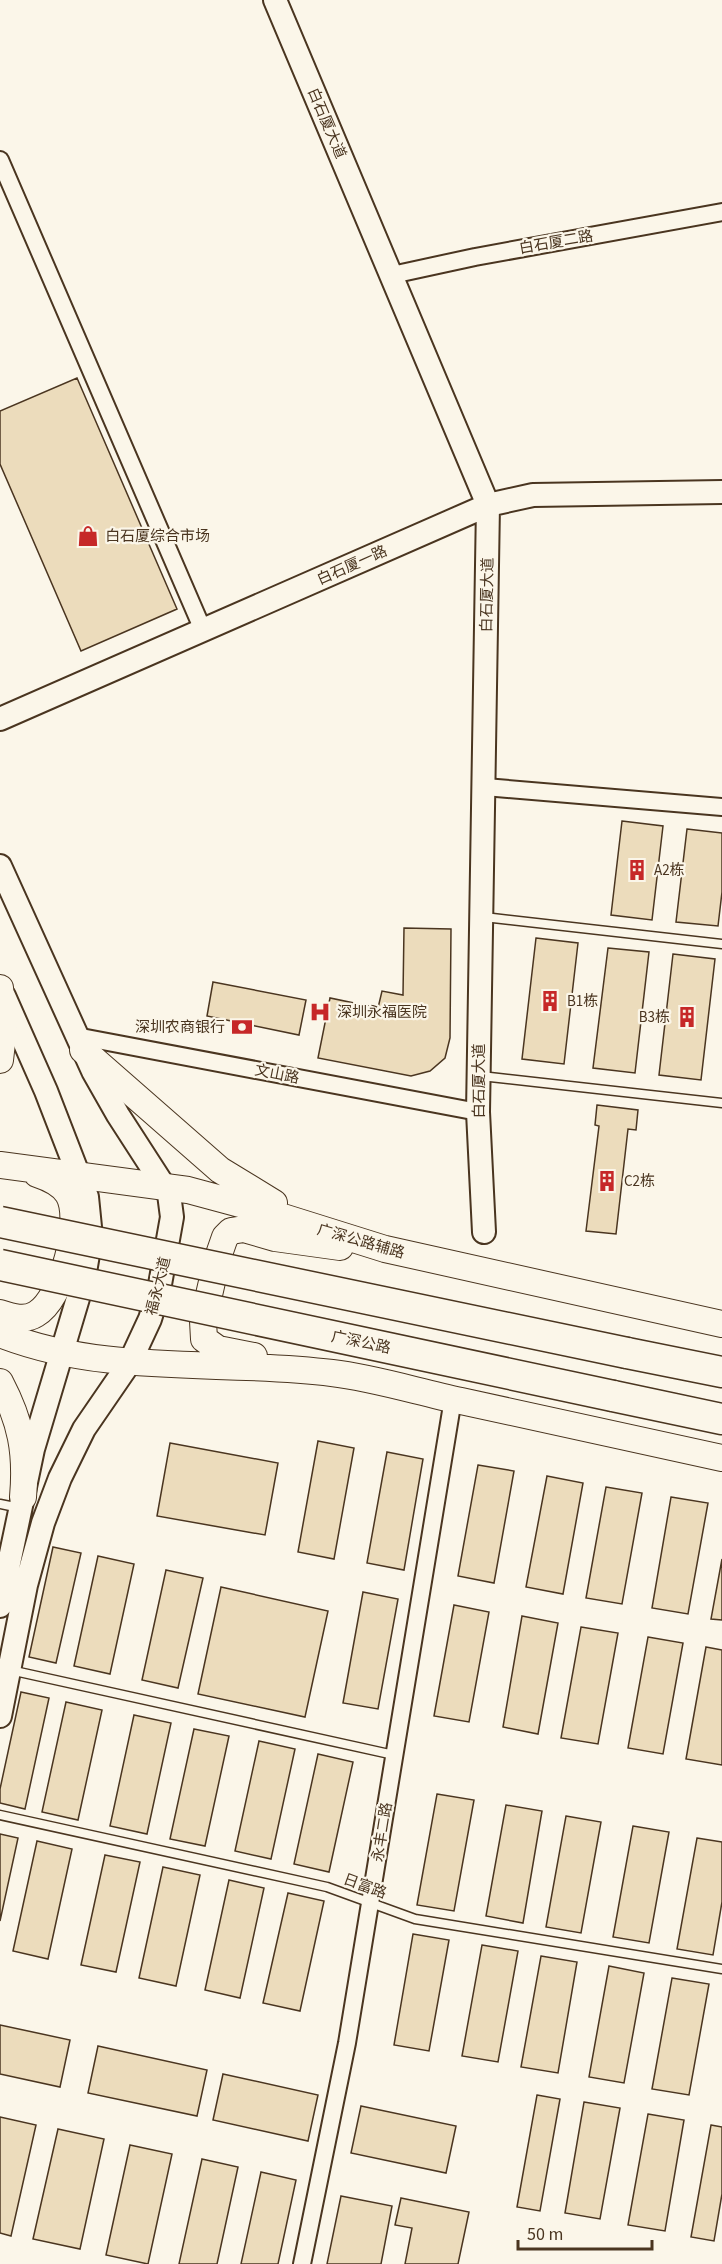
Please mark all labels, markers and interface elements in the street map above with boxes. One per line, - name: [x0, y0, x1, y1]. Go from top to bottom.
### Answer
- street label: 白石厦大道: [302, 85, 351, 162]
- street label: 白石厦二路: [517, 226, 595, 259]
- shop icon: 白石厦综合市场: [76, 524, 100, 548]
- place label: 白石厦综合市场: [105, 526, 210, 547]
- street label: 白石厦一路: [314, 541, 391, 590]
- street label: 白石厦大道: [476, 557, 499, 633]
- building icon: A2栋: [625, 858, 649, 882]
- place label: A2栋: [654, 860, 685, 881]
- building icon: B1栋: [538, 989, 562, 1013]
- place label: B1栋: [567, 991, 598, 1012]
- hospital icon: 深圳永福医院: [308, 1000, 332, 1024]
- place label: 深圳永福医院: [337, 1002, 427, 1023]
- building icon: B3栋: [675, 1005, 699, 1029]
- place label: B3栋: [639, 1007, 670, 1028]
- bank icon: 深圳农商银行: [230, 1015, 254, 1039]
- place label: 深圳农商银行: [135, 1017, 225, 1038]
- street label: 白石厦大道: [469, 1043, 490, 1119]
- street label: 文山路: [253, 1060, 301, 1089]
- building icon: C2栋: [595, 1169, 619, 1193]
- place label: C2栋: [624, 1171, 655, 1192]
- street label: 广深公路辅路: [315, 1219, 407, 1264]
- street label: 福永大道: [141, 1254, 176, 1318]
- street label: 广深公路: [329, 1326, 392, 1359]
- street label: 永丰二路: [367, 1801, 398, 1863]
- street label: 日富路: [340, 1869, 390, 1904]
- scale bar: [518, 2213, 652, 2251]
- text: 50 m: [527, 2222, 563, 2247]

